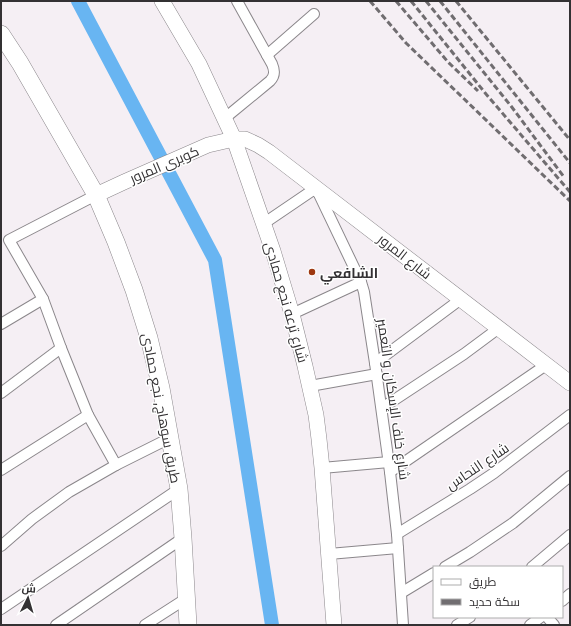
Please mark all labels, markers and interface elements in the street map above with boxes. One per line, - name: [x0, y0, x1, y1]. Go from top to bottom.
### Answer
- street label: كوبرى المرور: [126, 142, 201, 187]
- street label: شارع المرور: [373, 229, 435, 283]
- street label: شارع ترعه نجع حمادى: [261, 240, 312, 365]
- place label: الشافعي: [320, 264, 378, 285]
- marker: الشافعي: [307, 267, 317, 277]
- street label: شارع خلف الإسكان و التعمير: [373, 316, 414, 481]
- street label: طريق سوهاج, نجع حمادى: [138, 331, 185, 485]
- street label: شارع النحاس: [442, 439, 512, 494]
- legend: [433, 566, 563, 618]
- text: طريق: [469, 574, 497, 589]
- north arrow: [8, 578, 48, 618]
- text: ش: [21, 580, 37, 596]
- text: سكة حديد: [469, 594, 520, 609]

